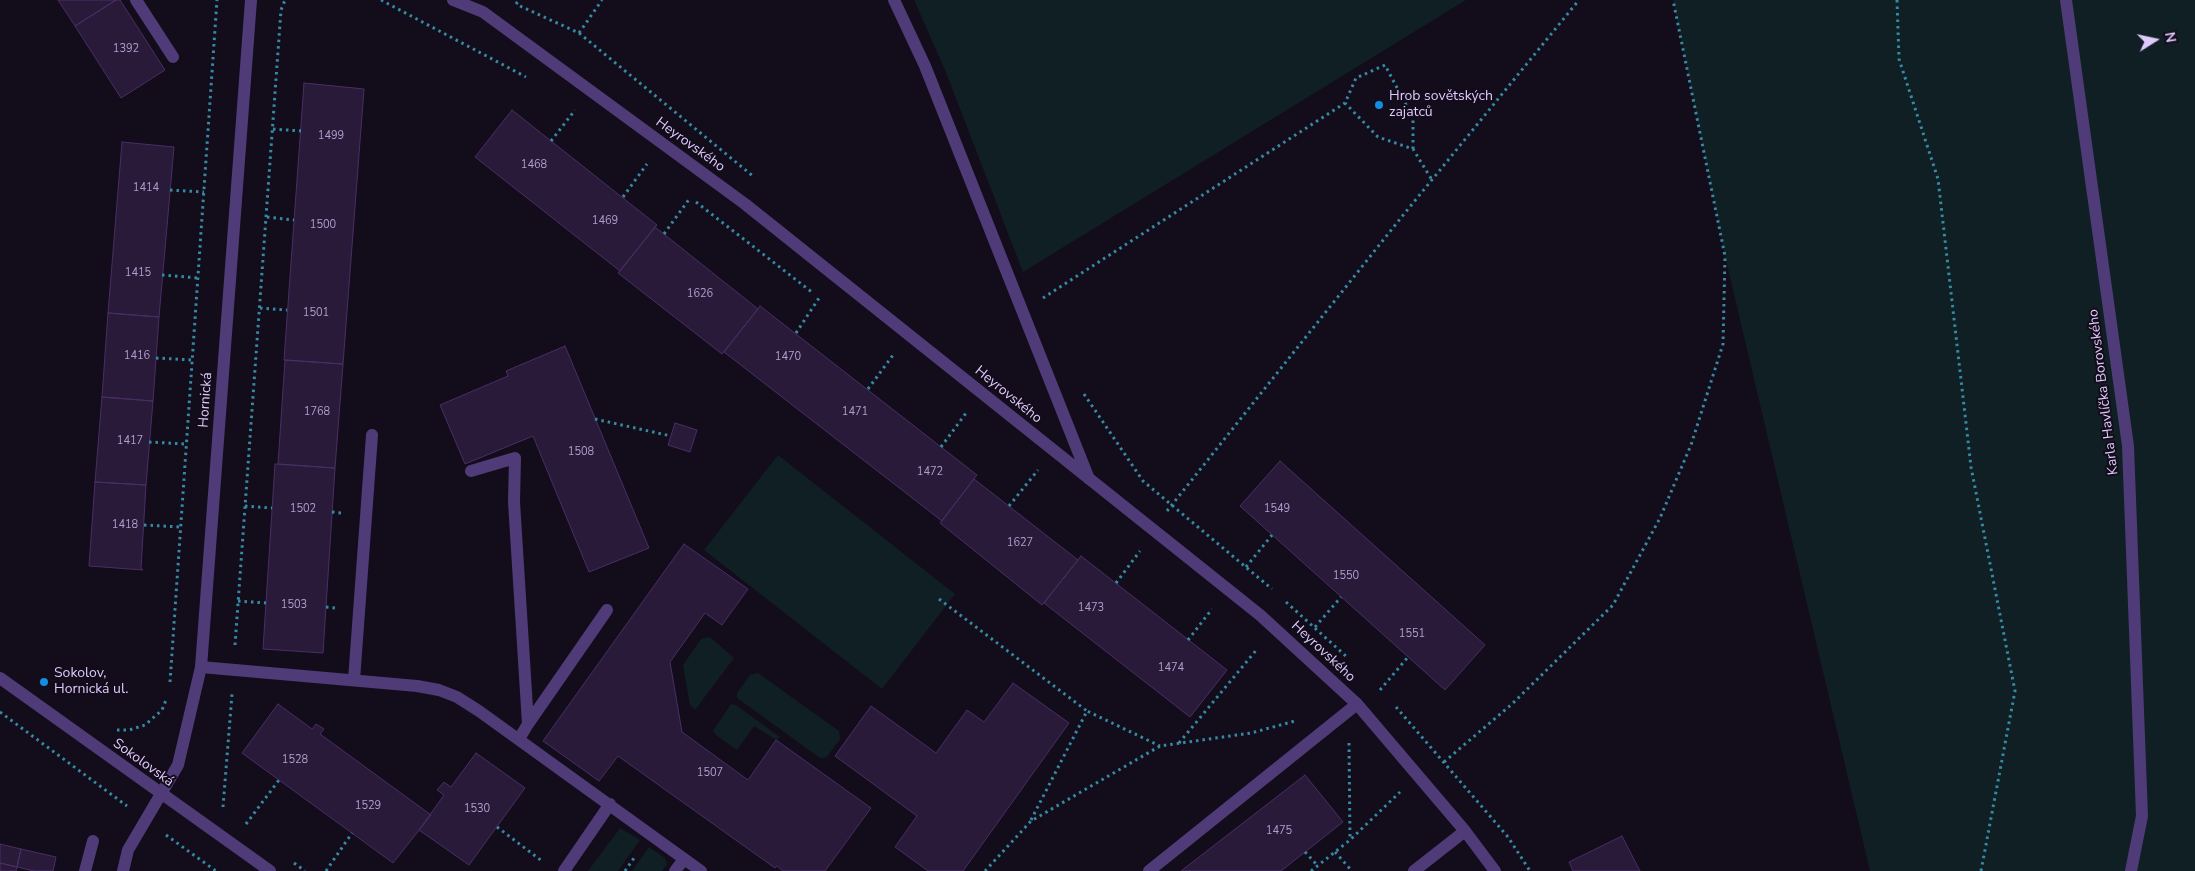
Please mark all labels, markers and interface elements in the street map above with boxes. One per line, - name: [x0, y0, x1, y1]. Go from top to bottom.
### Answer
- north arrow: [2130, 15, 2180, 65]
- text: N: [2160, 30, 2181, 44]
- house number: 1392: [113, 42, 139, 56]
- place label: Hrob sovětských zajatců: [1389, 89, 1493, 121]
- marker: Hrob sovětských zajatců: [1373, 99, 1385, 111]
- street label: Heyrovského: [652, 114, 728, 176]
- house number: 1499: [318, 129, 344, 143]
- house number: 1468: [521, 158, 547, 172]
- house number: 1414: [133, 181, 159, 195]
- house number: 1469: [592, 214, 618, 228]
- house number: 1500: [310, 218, 336, 232]
- house number: 1415: [125, 266, 151, 280]
- house number: 1626: [687, 287, 713, 301]
- house number: 1501: [303, 306, 329, 320]
- street label: Karla Havlíčka Borovského: [2085, 308, 2123, 476]
- house number: 1416: [124, 349, 150, 363]
- house number: 1470: [775, 350, 801, 364]
- street label: Heyrovského: [971, 363, 1045, 427]
- street label: Hornická: [196, 372, 216, 428]
- house number: 1768: [304, 405, 330, 419]
- house number: 1471: [842, 405, 868, 419]
- house number: 1417: [117, 434, 143, 448]
- house number: 1508: [568, 445, 594, 459]
- house number: 1472: [917, 465, 943, 479]
- house number: 1502: [290, 502, 316, 516]
- house number: 1549: [1264, 502, 1290, 516]
- house number: 1418: [112, 518, 138, 532]
- house number: 1627: [1007, 536, 1033, 550]
- house number: 1550: [1333, 569, 1359, 583]
- house number: 1503: [281, 598, 307, 612]
- house number: 1473: [1078, 601, 1104, 615]
- street label: Heyrovského: [1287, 618, 1359, 686]
- house number: 1551: [1399, 627, 1425, 641]
- house number: 1474: [1158, 661, 1184, 675]
- place label: Sokolov, Hornická ul.: [54, 666, 128, 699]
- marker: Sokolov, Hornická ul.: [38, 676, 50, 688]
- street label: Sokolovská: [109, 735, 177, 791]
- house number: 1528: [282, 753, 308, 767]
- house number: 1507: [697, 766, 723, 780]
- house number: 1529: [355, 799, 381, 813]
- house number: 1530: [464, 802, 490, 816]
- house number: 1475: [1266, 824, 1292, 838]

